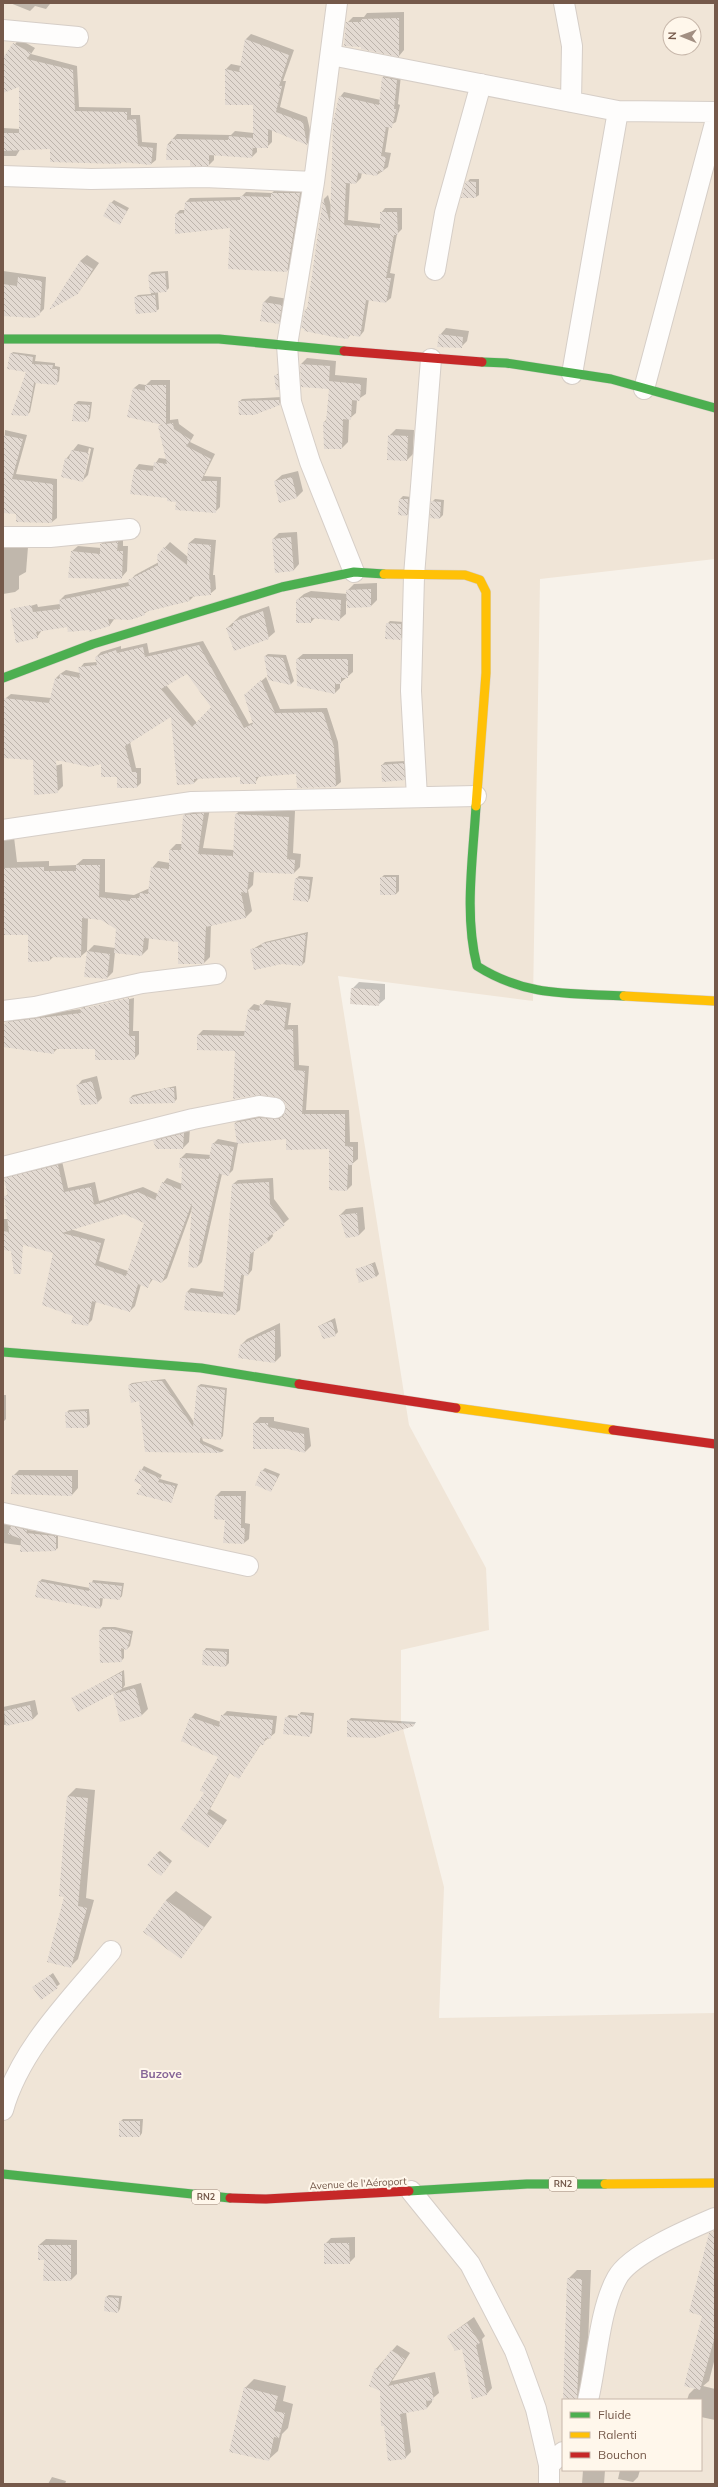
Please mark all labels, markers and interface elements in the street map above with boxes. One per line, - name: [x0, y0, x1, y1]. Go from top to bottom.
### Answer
- north arrow: [662, 16, 702, 56]
- text: N: [665, 32, 679, 40]
- district label: Buzove: [140, 2066, 182, 2081]
- street label: Avenue de l'Aéroport: [309, 2174, 407, 2193]
- road number: RN2: [549, 2177, 577, 2191]
- road number: RN2: [192, 2190, 220, 2204]
- legend: [562, 2399, 702, 2471]
- text: Fluide: [598, 2407, 631, 2422]
- text: Ralenti: [598, 2427, 637, 2442]
- text: Bouchon: [598, 2447, 647, 2462]

